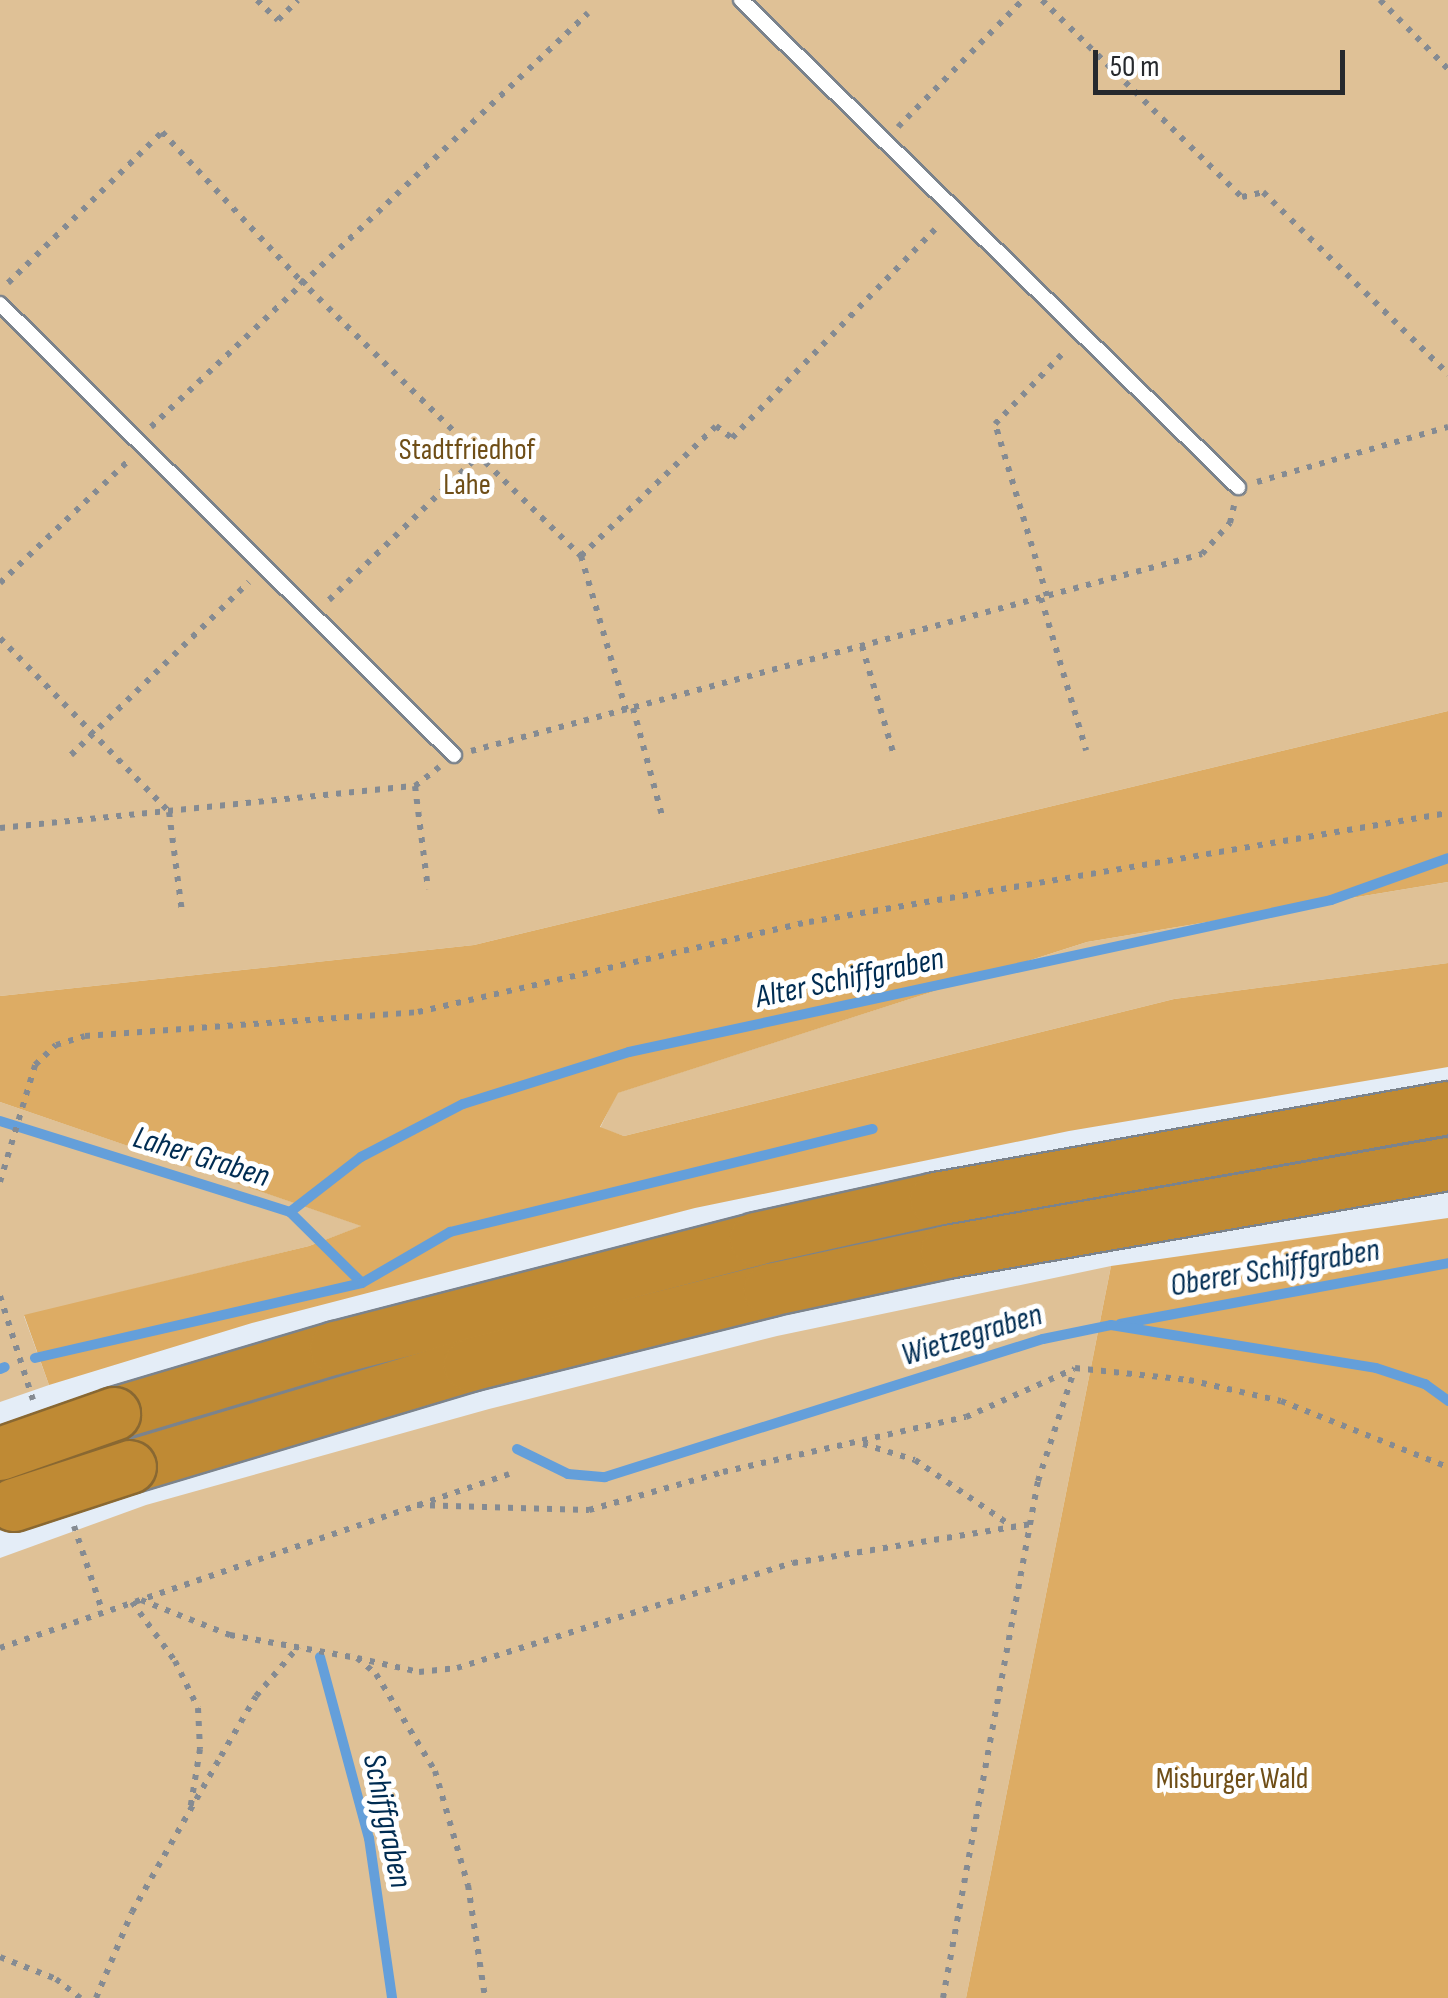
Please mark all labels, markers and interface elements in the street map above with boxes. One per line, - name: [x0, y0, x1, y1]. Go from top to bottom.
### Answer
- scale bar: [1098, 30, 1350, 92]
- text: 50 m: [1110, 49, 1159, 85]
- park label: Stadtfriedhof Lahe: [399, 432, 535, 502]
- water label: Alter Schiffgraben: [752, 940, 948, 1018]
- water label: Laher Graben: [128, 1119, 274, 1197]
- water label: Oberer Schiffgraben: [1167, 1232, 1383, 1306]
- water label: Wietzegraben: [897, 1296, 1047, 1376]
- water label: Schiffgraben: [353, 1751, 419, 1891]
- park label: Misburger Wald: [1156, 1761, 1308, 1797]

